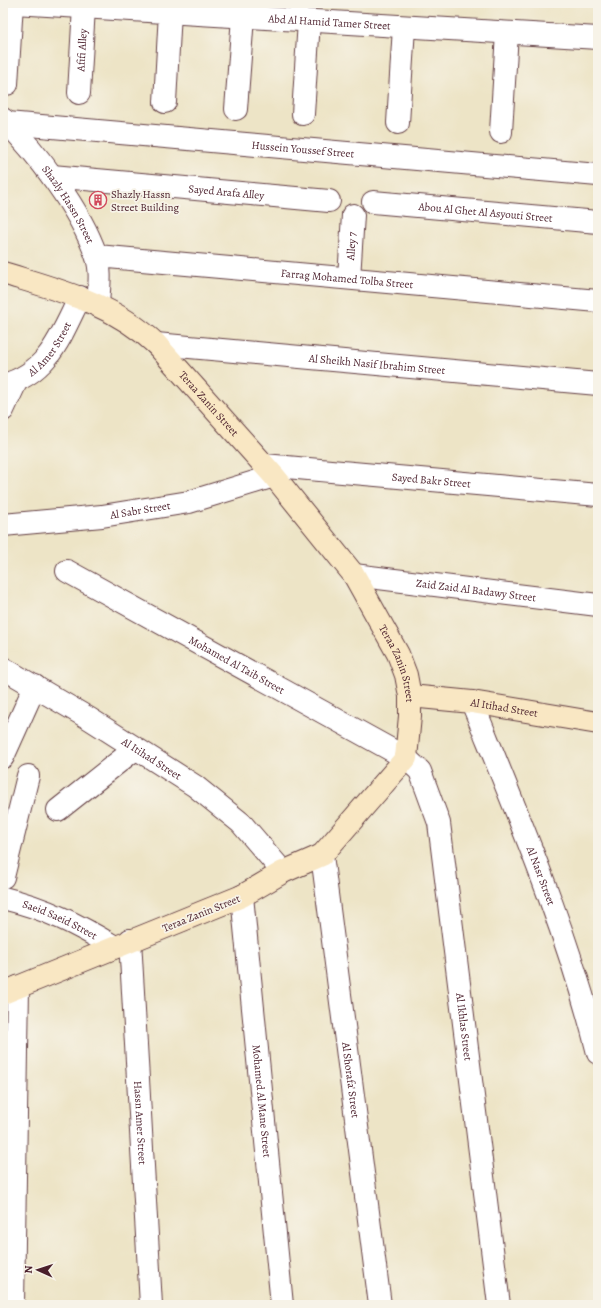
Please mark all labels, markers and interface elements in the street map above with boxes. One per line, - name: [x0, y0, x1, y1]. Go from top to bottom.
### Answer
- street label: Abd Al Hamid Tamer Street: [267, 11, 392, 34]
- street label: Afifi Alley: [73, 28, 91, 73]
- street label: Hussein Youssef Street: [251, 138, 355, 162]
- street label: Shazly Hassn Street: [38, 162, 98, 246]
- street label: Sayed Arafa Alley: [188, 181, 265, 203]
- place label: Shazly Hassn Street Building: [111, 187, 180, 215]
- building icon: Shazly Hassn Street Building: [88, 190, 108, 210]
- street label: Abou Al Ghet Al Asyouti Street: [417, 199, 554, 226]
- street label: Alley 7: [343, 231, 360, 262]
- street label: Farrag Mohamed Tolba Street: [280, 266, 414, 292]
- street label: Al Amer Street: [24, 319, 75, 381]
- street label: Al Sheikh Nasif Ibrahim Street: [307, 351, 446, 378]
- street label: Teraa Zanin Street: [176, 368, 242, 440]
- street label: Sayed Bakr Street: [391, 470, 472, 492]
- street label: Al Sabr Street: [108, 498, 172, 523]
- street label: Zaid Zaid Al Badawy Street: [415, 576, 537, 605]
- street label: Teraa Zanin Street: [375, 622, 417, 703]
- street label: Mohamed Al Taib Street: [186, 633, 288, 698]
- street label: Al Itihad Street: [468, 695, 539, 721]
- street label: Al Itihad Street: [118, 734, 184, 784]
- street label: Al Nasr Street: [523, 843, 559, 908]
- street label: Teraa Zanin Street: [160, 891, 243, 936]
- street label: Saeid Saeid Street: [20, 897, 100, 943]
- street label: Al Ikhlas Street: [452, 991, 476, 1062]
- street label: Al Shorafa' Street: [338, 1040, 363, 1119]
- street label: Mohamed Al Mane Street: [249, 1044, 275, 1159]
- street label: Hassn Amer Street: [130, 1080, 150, 1166]
- north arrow: [18, 1250, 58, 1290]
- text: N: [21, 1265, 36, 1274]

